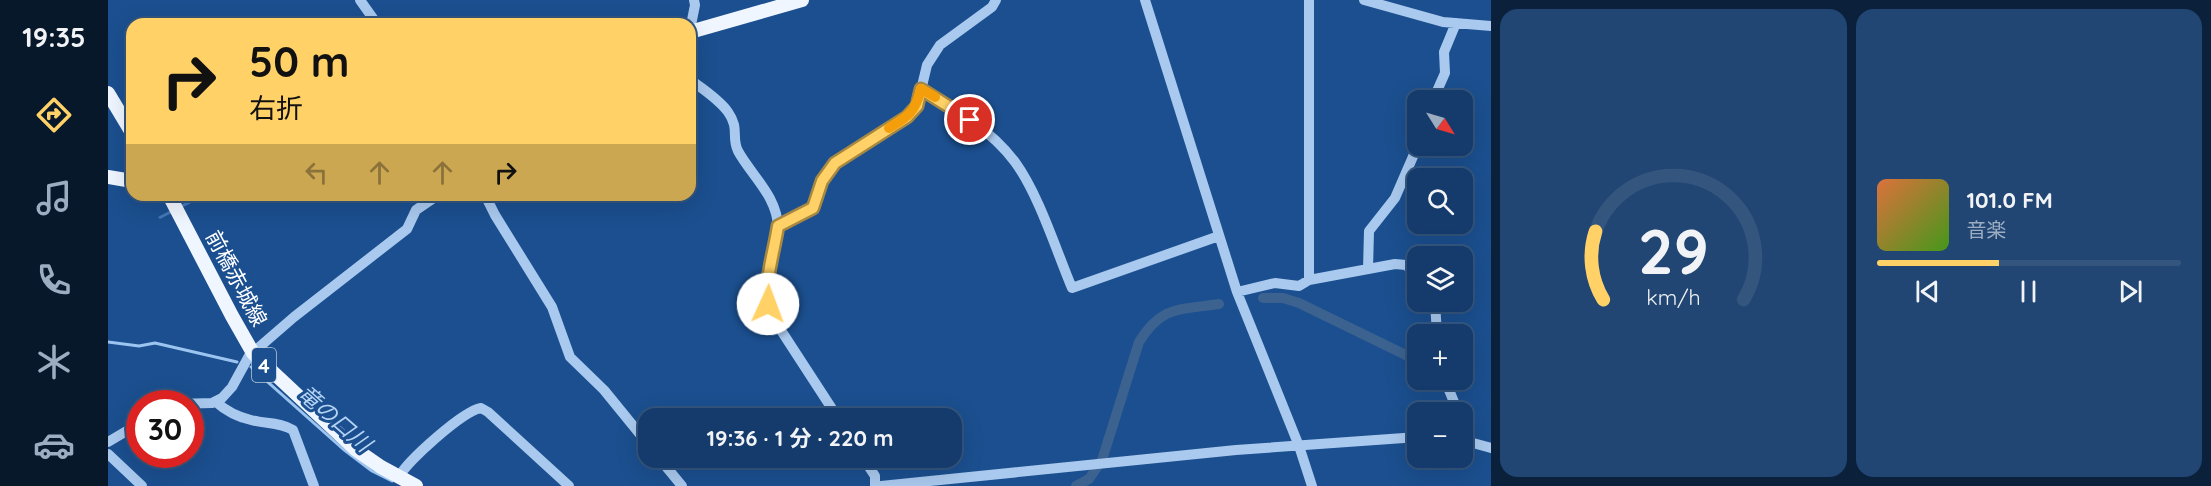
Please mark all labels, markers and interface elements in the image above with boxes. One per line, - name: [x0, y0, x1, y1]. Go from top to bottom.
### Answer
- text: 19:35: [22, 20, 86, 54]
- text: 50 m: [249, 35, 349, 88]
- icon: right: [150, 42, 228, 120]
- north arrow: [1407, 90, 1473, 156]
- map controls: [1407, 90, 1473, 468]
- text: 右折: [249, 91, 303, 125]
- icon: directions: [33, 94, 75, 136]
- pin: [944, 94, 995, 145]
- icon: arrive: [953, 103, 986, 136]
- icon: left: [300, 156, 333, 189]
- icon: ahead: [363, 156, 396, 189]
- icon: ahead: [426, 156, 459, 189]
- icon: right: [489, 156, 522, 189]
- button: search: [1407, 168, 1473, 234]
- icon: music: [33, 177, 75, 219]
- text: 101.0 FM: [1967, 186, 2053, 214]
- text: 29: [1638, 212, 1709, 290]
- text: 音楽: [1967, 217, 2007, 242]
- street label: 前橋赤城線: [201, 226, 273, 330]
- button: layers: [1407, 246, 1473, 312]
- icon: phone: [33, 259, 75, 301]
- position arrow: [736, 272, 800, 336]
- icon: previous: [1911, 275, 1944, 308]
- icon: pause: [2012, 275, 2045, 308]
- icon: next: [2114, 275, 2147, 308]
- text: km/h: [1646, 284, 1700, 310]
- button: +: [1407, 324, 1473, 390]
- icon: climate: [33, 341, 75, 383]
- road number: 4: [252, 348, 276, 382]
- water label: 竜の口川: [293, 379, 379, 459]
- speed limit sign: 30: [126, 390, 204, 468]
- button: −: [1407, 402, 1473, 468]
- icon: car: [33, 424, 75, 466]
- text: 19:36 · 1 分 · 220 m: [706, 424, 894, 452]

